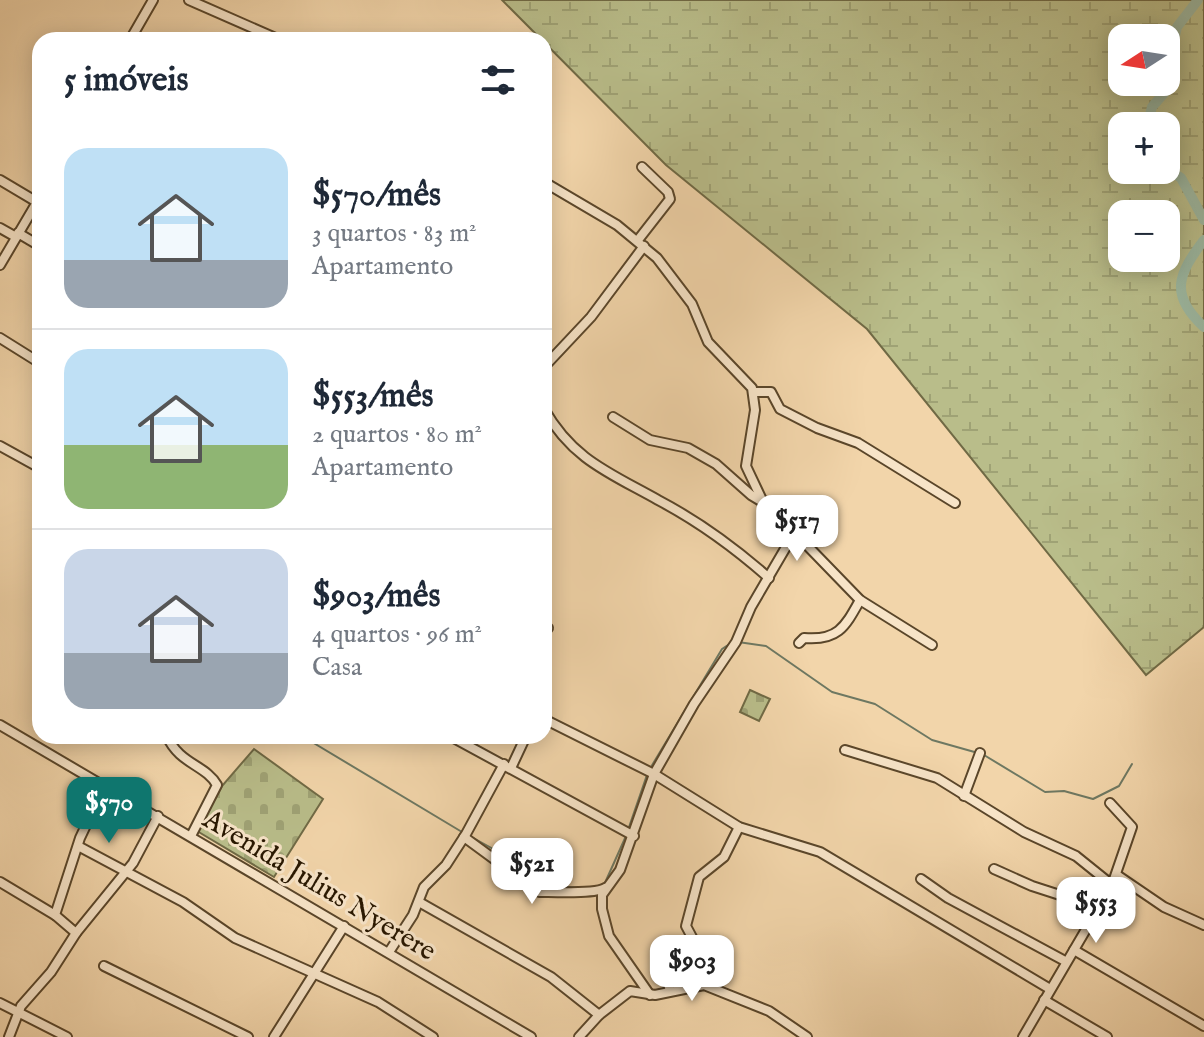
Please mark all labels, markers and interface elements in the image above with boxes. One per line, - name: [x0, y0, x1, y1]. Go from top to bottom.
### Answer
- north arrow: [1108, 24, 1180, 96]
- map controls: [1108, 24, 1180, 272]
- icon: filters: [476, 58, 520, 102]
- text: 5 imóveis: [64, 59, 189, 102]
- button: +: [1108, 112, 1180, 184]
- text: $570/mês: [312, 174, 441, 217]
- icon: home: [128, 180, 224, 276]
- button: −: [1108, 200, 1180, 272]
- text: 3 quartos · 83 m²: [312, 217, 477, 250]
- text: Apartamento: [312, 250, 453, 283]
- text: $553/mês: [312, 375, 433, 418]
- icon: home: [128, 381, 224, 477]
- text: 2 quartos · 80 m²: [312, 418, 482, 451]
- text: Apartamento: [312, 451, 453, 484]
- pin: $517: [750, 495, 844, 563]
- text: $517: [774, 504, 820, 537]
- text: $903/mês: [312, 575, 440, 618]
- icon: home: [128, 581, 224, 677]
- text: 4 quartos · 96 m²: [312, 618, 482, 651]
- text: Casa: [312, 651, 362, 684]
- pin: $570: [62, 777, 156, 845]
- text: $570: [85, 786, 133, 819]
- street label: Avenida Julius Nyerere: [195, 802, 442, 970]
- pin: $521: [485, 838, 579, 906]
- text: $521: [509, 847, 555, 880]
- pin: $553: [1049, 877, 1143, 945]
- text: $553: [1075, 886, 1117, 919]
- pin: $903: [645, 935, 739, 1003]
- text: $903: [668, 944, 716, 977]

